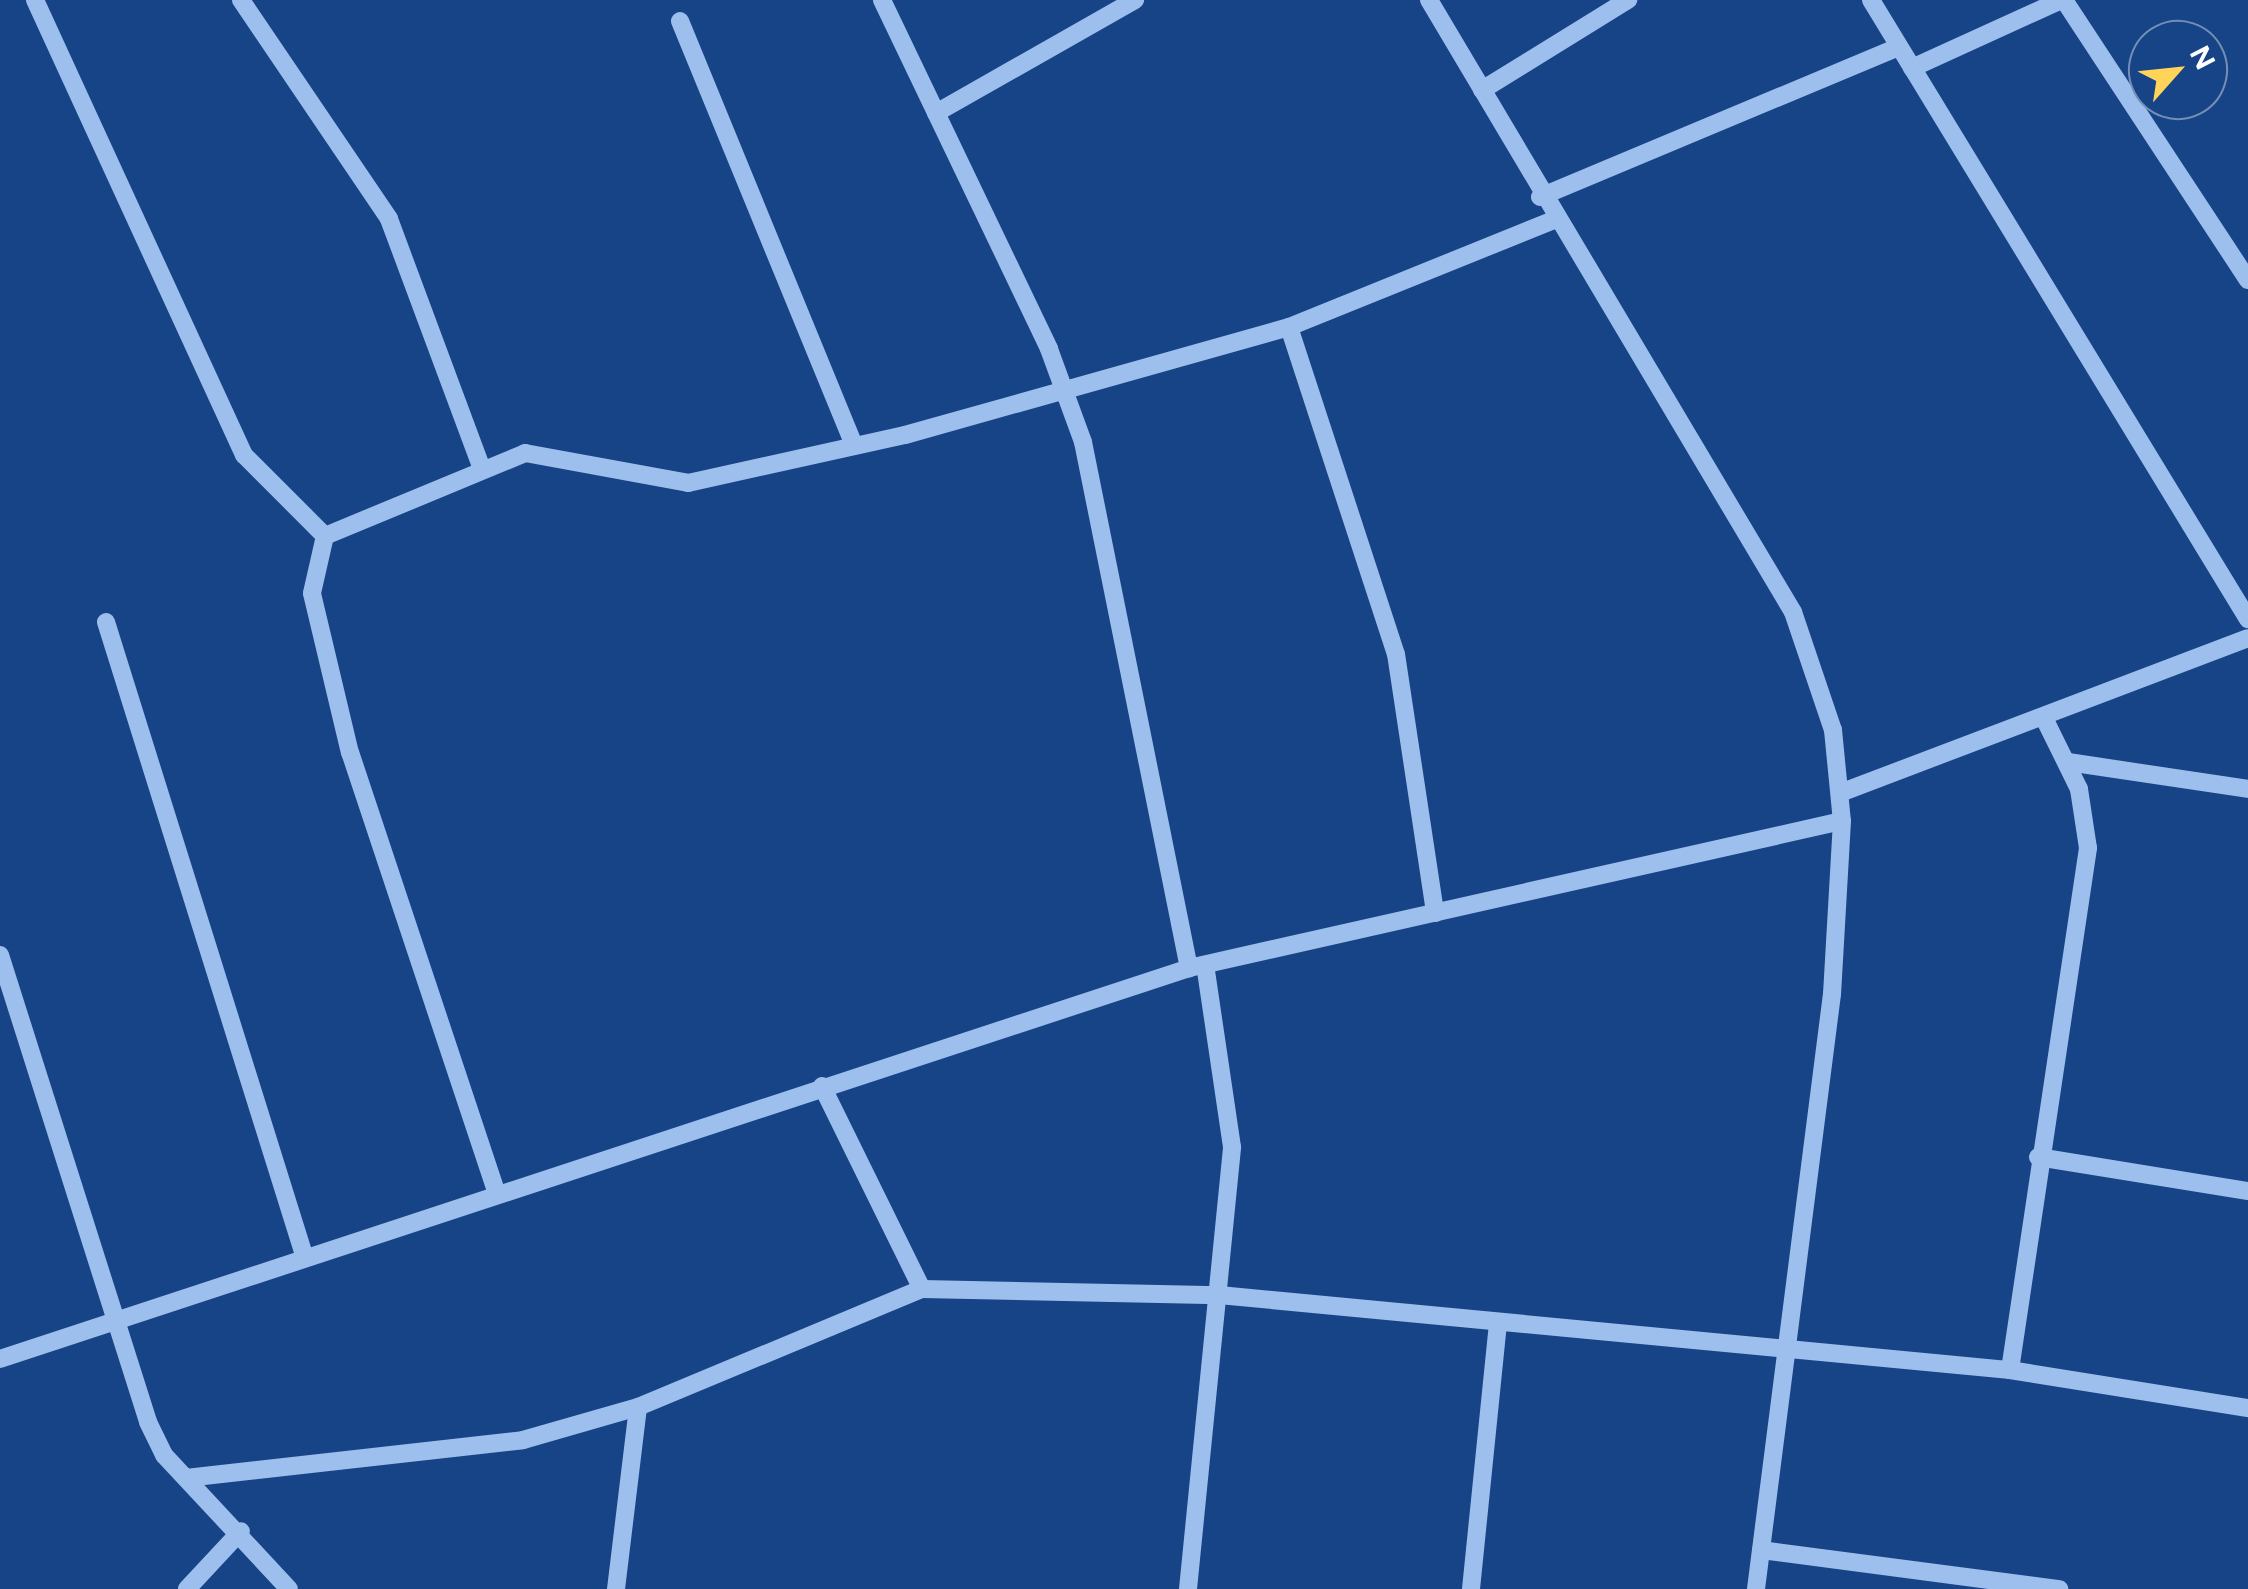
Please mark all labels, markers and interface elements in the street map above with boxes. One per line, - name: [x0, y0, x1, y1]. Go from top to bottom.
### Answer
- north arrow: [2128, 20, 2228, 120]
- text: N: [2183, 40, 2223, 75]

